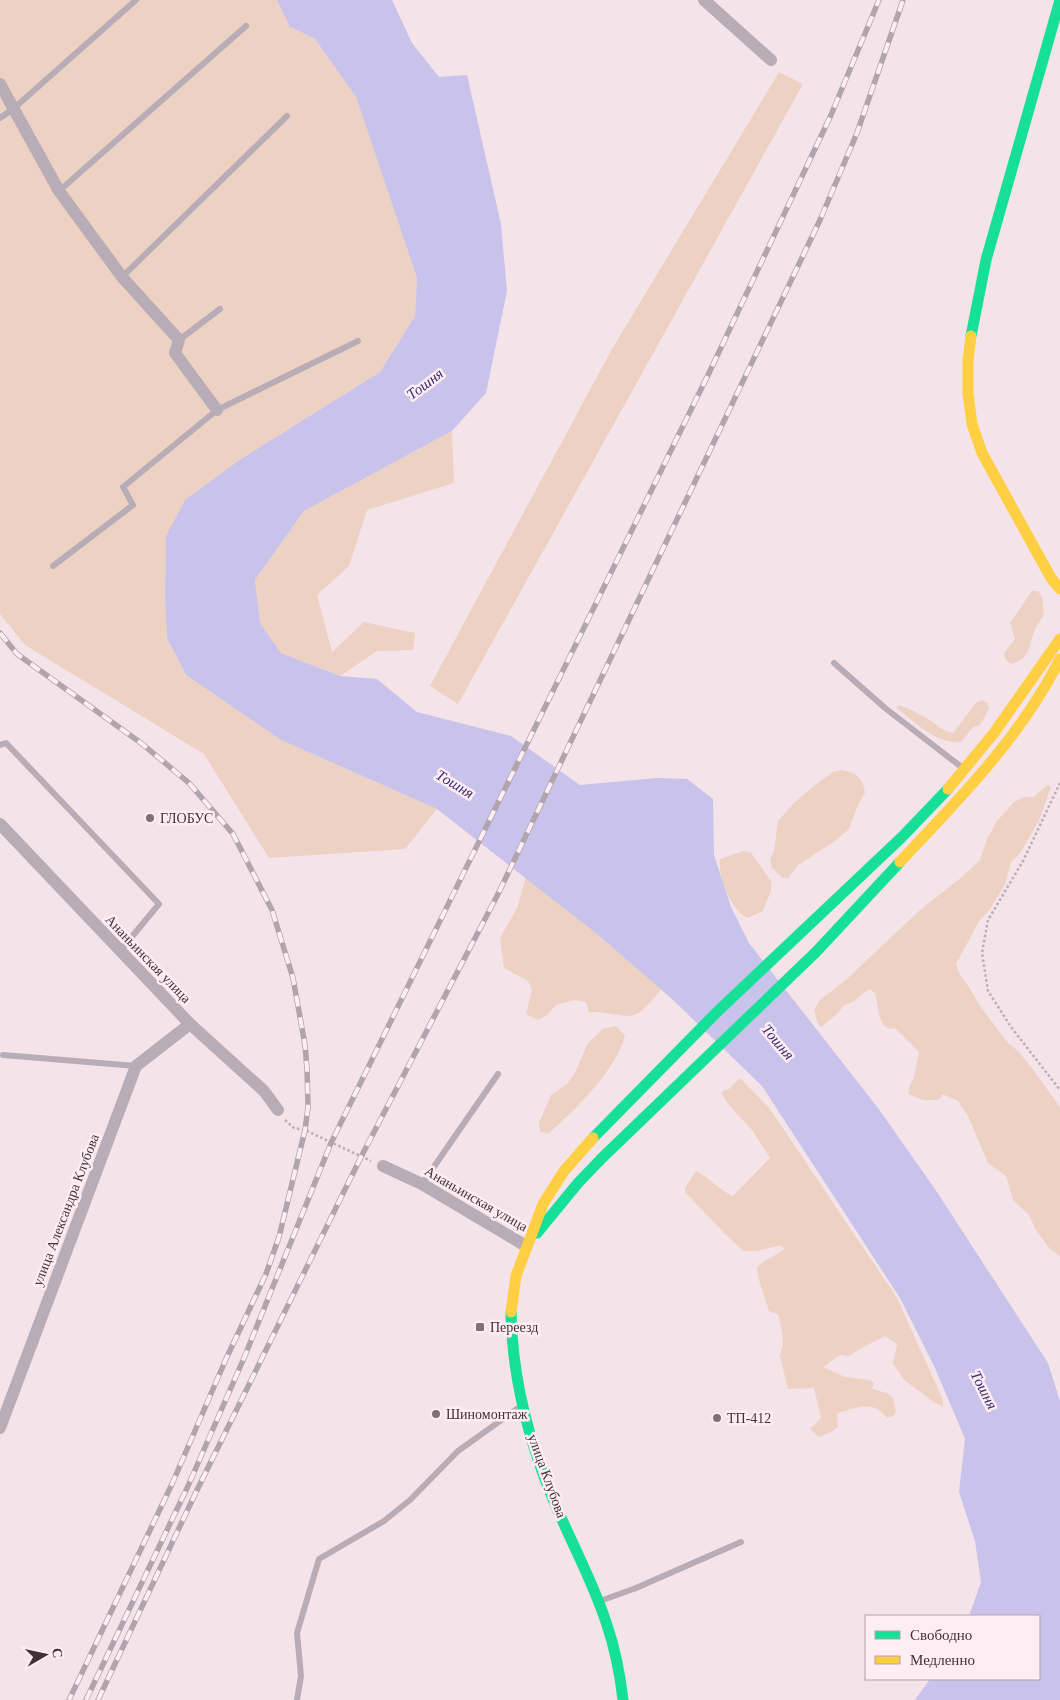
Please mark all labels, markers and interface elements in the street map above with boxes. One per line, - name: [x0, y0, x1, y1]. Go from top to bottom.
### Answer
- water label: Тошня: [404, 365, 446, 403]
- water label: Тошня: [433, 767, 477, 801]
- place label: ГЛОБУС: [160, 811, 213, 826]
- marker: ГЛОБУС: [144, 812, 156, 824]
- street label: Ананьинская улица: [102, 912, 194, 1007]
- water label: Тошня: [759, 1021, 797, 1063]
- street label: улица Александра Клубова: [30, 1131, 102, 1288]
- street label: Ананьинская улица: [422, 1163, 531, 1235]
- place label: Переезд: [490, 1320, 538, 1335]
- marker: Переезд: [474, 1321, 486, 1333]
- water label: Тошня: [968, 1368, 1000, 1412]
- place label: Шиномонтаж: [446, 1407, 528, 1422]
- marker: Шиномонтаж: [430, 1408, 442, 1420]
- place label: ТП-412: [727, 1411, 771, 1426]
- marker: ТП-412: [711, 1412, 723, 1424]
- street label: улица Клубова: [525, 1432, 569, 1521]
- legend: [865, 1615, 1040, 1680]
- text: Свободно: [910, 1627, 972, 1643]
- north arrow: [20, 1630, 70, 1680]
- text: С: [49, 1647, 66, 1659]
- text: Медленно: [910, 1652, 975, 1668]

